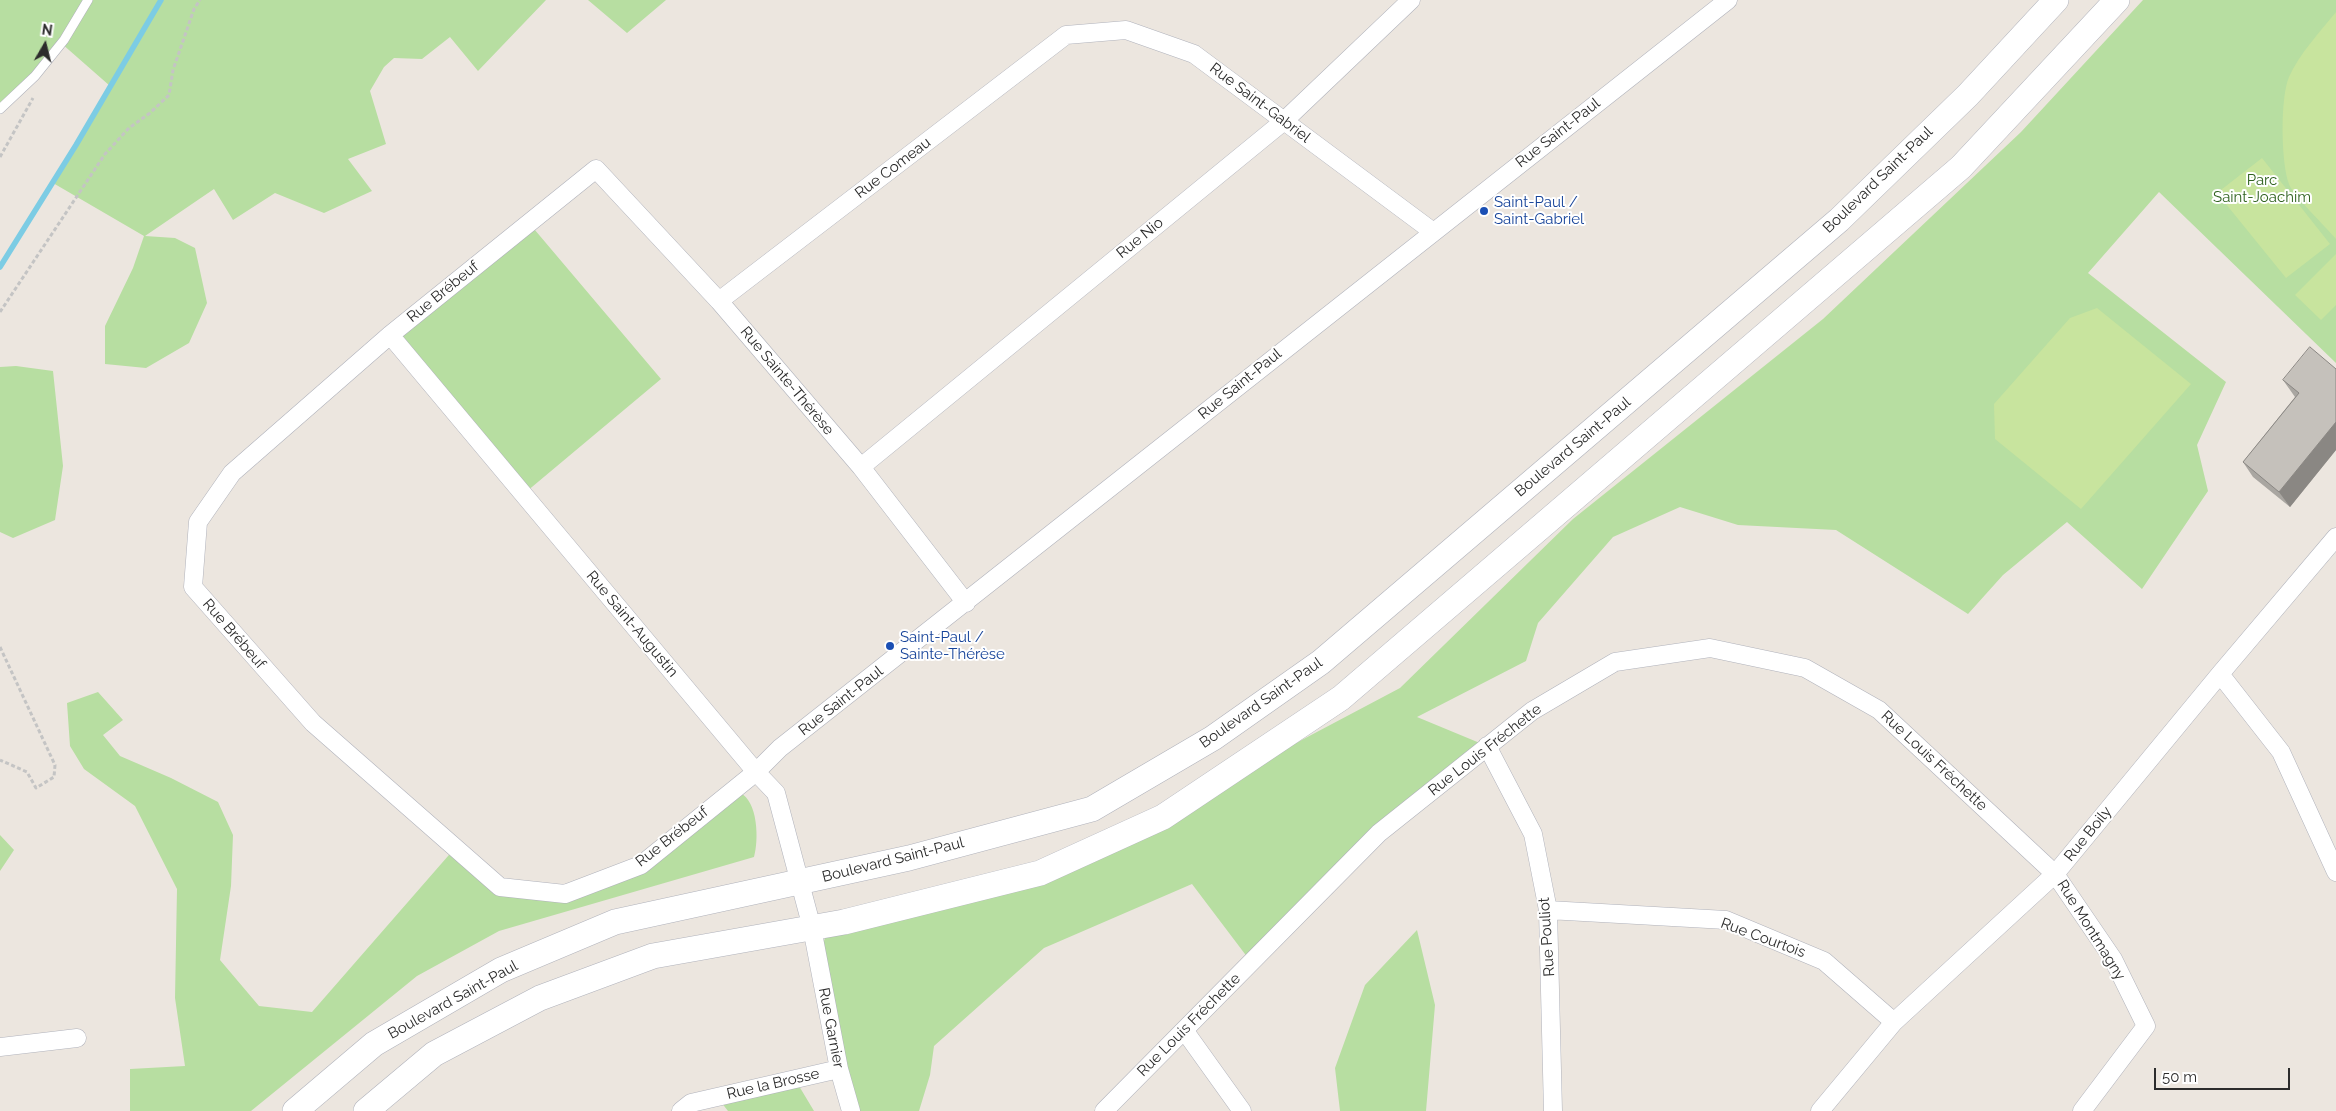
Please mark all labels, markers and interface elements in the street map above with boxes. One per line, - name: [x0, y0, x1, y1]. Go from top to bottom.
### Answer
- north arrow: [20, 20, 70, 70]
- text: N: [41, 21, 53, 39]
- street label: Rue Saint-Gabriel: [1206, 59, 1314, 147]
- street label: Rue Saint-Paul: [1512, 94, 1604, 172]
- street label: Boulevard Saint-Paul: [1819, 123, 1937, 237]
- street label: Rue Comeau: [852, 134, 934, 202]
- park label: Parc Saint-Joachim: [2213, 171, 2311, 206]
- place label: Saint-Paul / Saint-Gabriel: [1494, 193, 1584, 228]
- marker: Saint-Paul / Saint-Gabriel: [1478, 205, 1490, 217]
- street label: Rue Nio: [1113, 214, 1167, 262]
- street label: Rue Brébeuf: [404, 258, 482, 326]
- street label: Rue Sainte-Thérèse: [736, 323, 838, 439]
- street label: Rue Saint-Paul: [1195, 345, 1285, 423]
- street label: Boulevard Saint-Paul: [1511, 393, 1635, 501]
- street label: Rue Saint-Augustin: [582, 567, 682, 681]
- street label: Rue Brébeuf: [199, 595, 269, 673]
- place label: Saint-Paul / Sainte-Thérèse: [900, 628, 1005, 663]
- marker: Saint-Paul / Sainte-Thérèse: [884, 640, 896, 652]
- street label: Boulevard Saint-Paul: [1196, 654, 1326, 752]
- street label: Rue Saint-Paul: [795, 662, 887, 740]
- street label: Rue Louis Fréchette: [1425, 700, 1545, 800]
- street label: Rue Louis Fréchette: [1877, 707, 1991, 815]
- street label: Rue Brébeuf: [632, 803, 712, 871]
- street label: Rue Boily: [2060, 803, 2116, 865]
- street label: Boulevard Saint-Paul: [820, 834, 966, 886]
- street label: Rue Montmagny: [2053, 877, 2129, 983]
- street label: Rue Pouliot: [1535, 897, 1559, 977]
- street label: Rue Courtois: [1718, 914, 1808, 962]
- street label: Boulevard Saint-Paul: [385, 957, 521, 1043]
- street label: Rue Louis Fréchette: [1134, 970, 1244, 1080]
- street label: Rue Garnier: [814, 986, 848, 1070]
- scale bar: [2156, 1058, 2292, 1090]
- street label: Rue la Brosse: [725, 1065, 821, 1103]
- text: 50 m: [2162, 1068, 2197, 1086]

